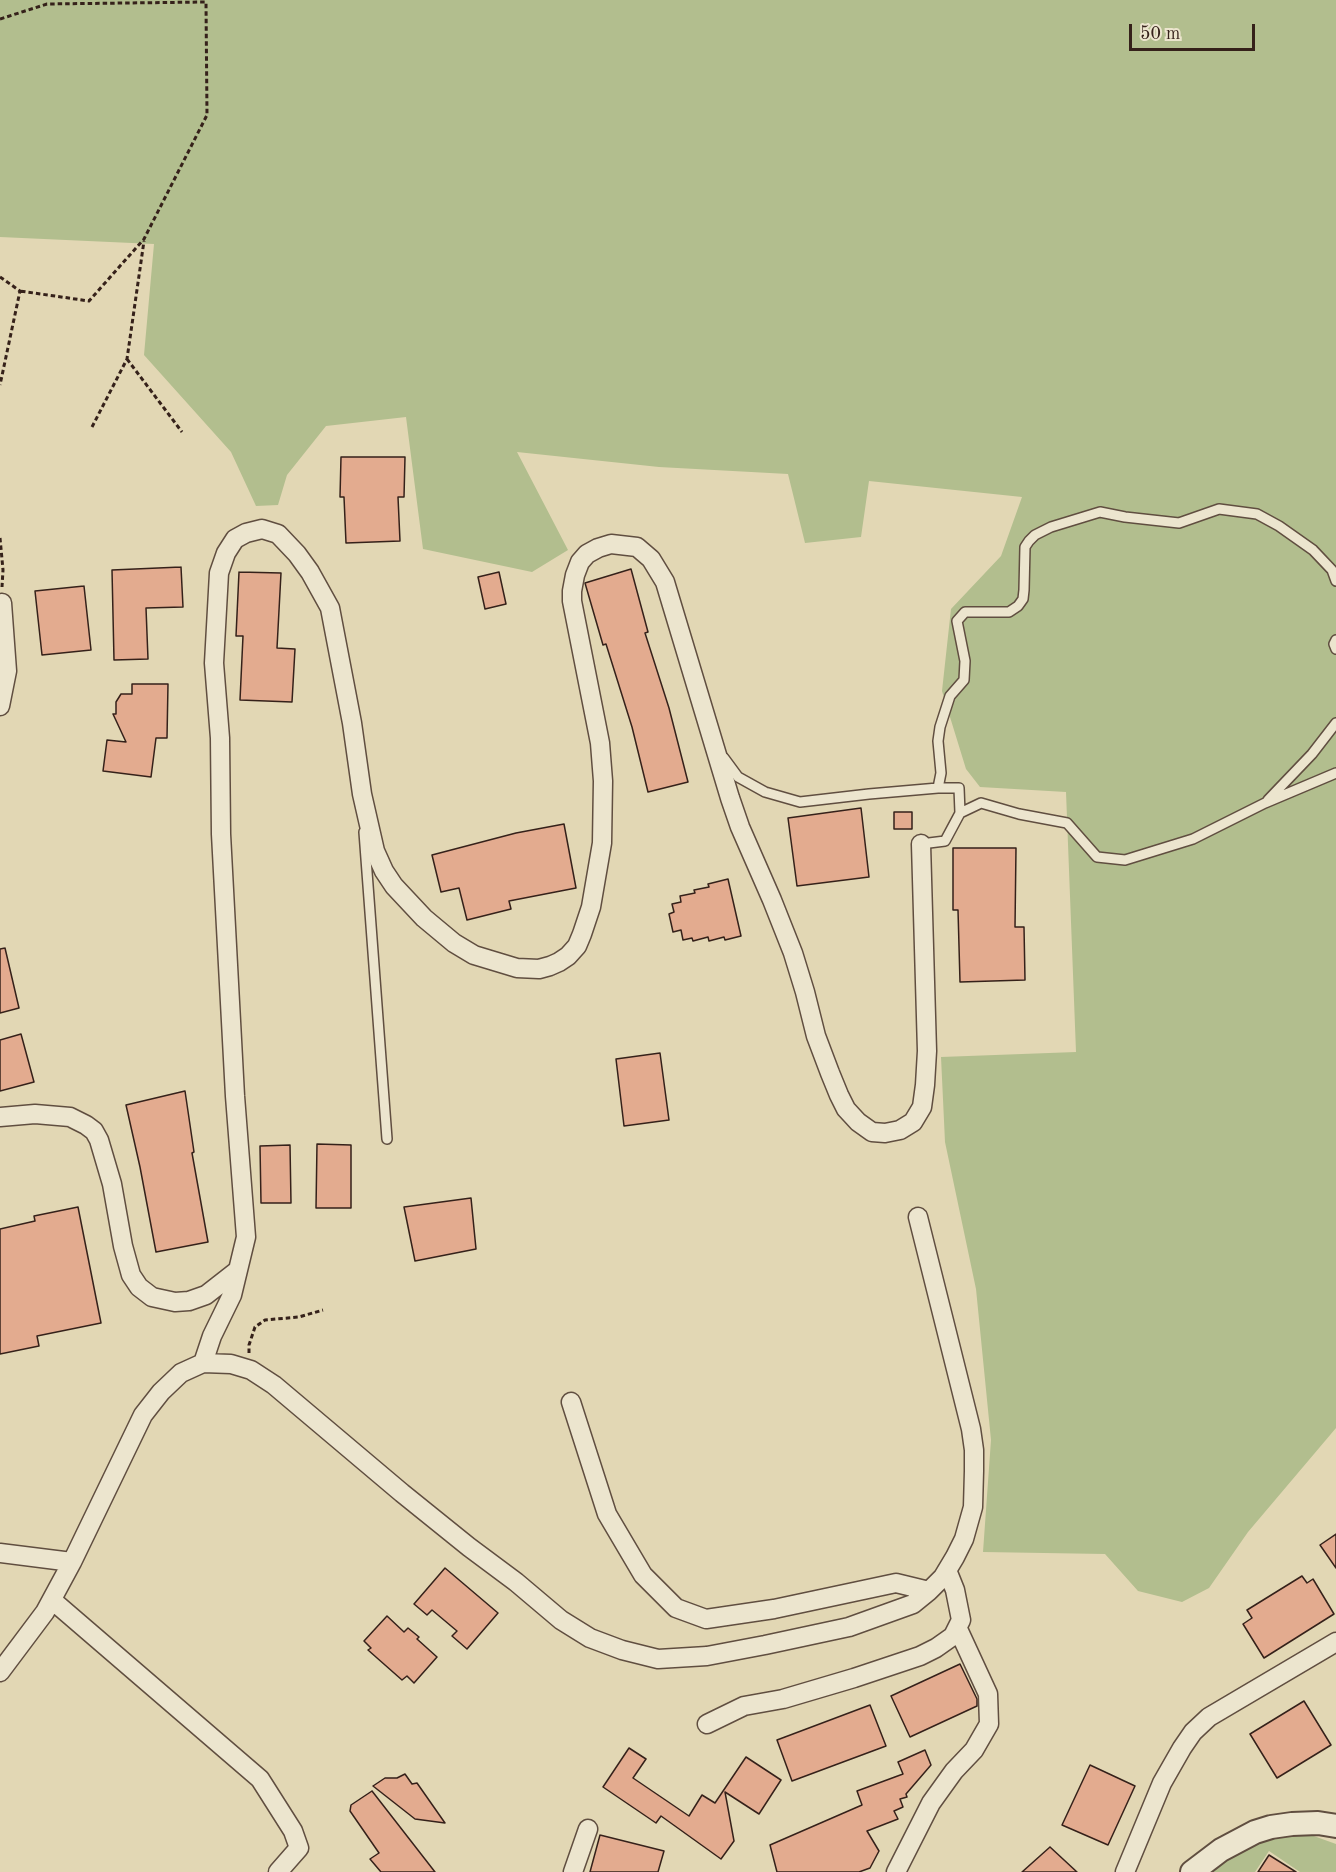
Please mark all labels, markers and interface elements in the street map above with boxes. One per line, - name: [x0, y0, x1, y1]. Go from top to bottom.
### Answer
- scale bar: [1132, 12, 1258, 50]
- text: 50 m: [1140, 25, 1180, 43]

